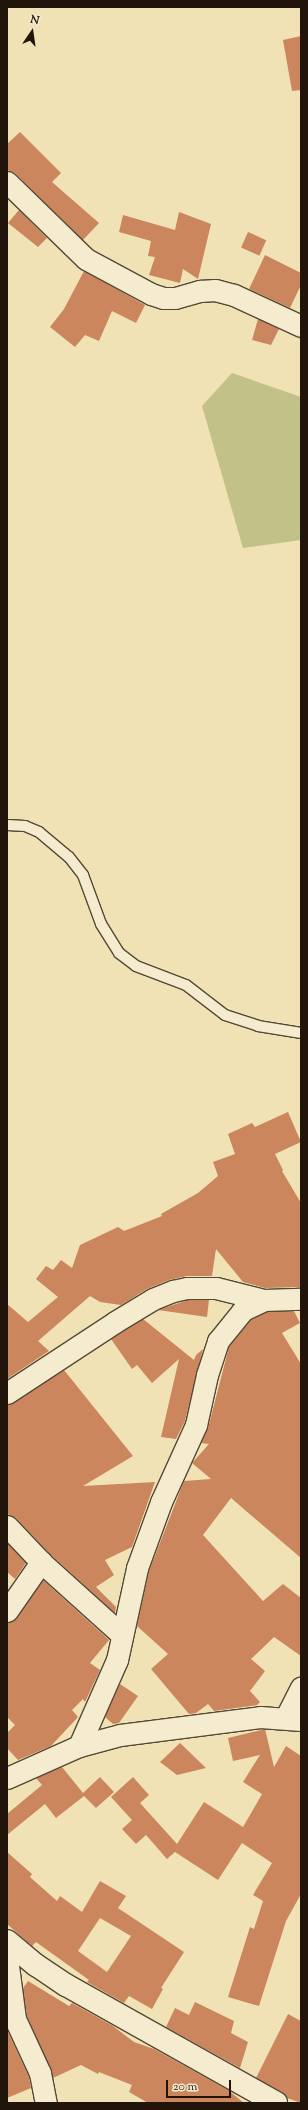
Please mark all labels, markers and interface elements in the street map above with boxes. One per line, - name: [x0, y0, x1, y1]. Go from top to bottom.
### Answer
- north arrow: [12, 12, 52, 52]
- text: N: [29, 12, 41, 29]
- scale bar: [168, 2072, 233, 2098]
- text: 20 m: [173, 2078, 197, 2096]

